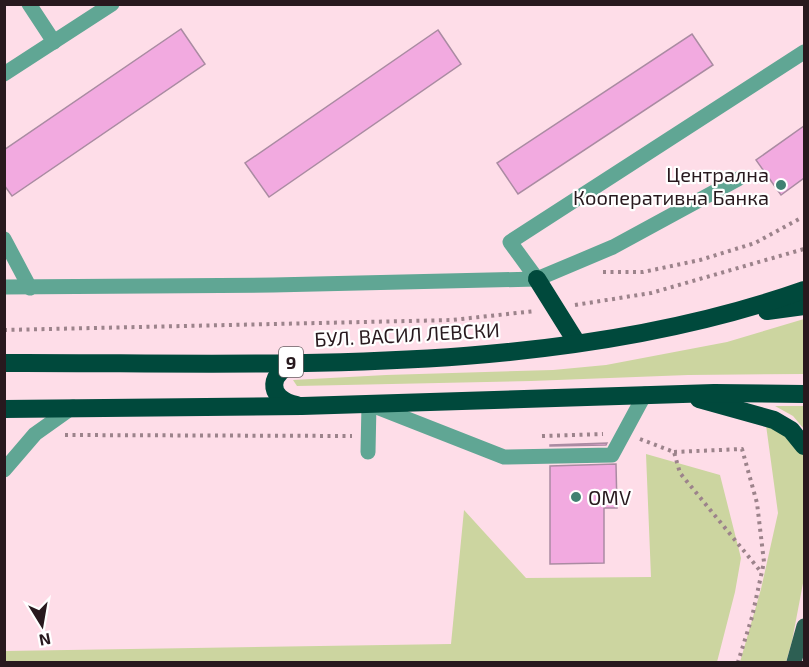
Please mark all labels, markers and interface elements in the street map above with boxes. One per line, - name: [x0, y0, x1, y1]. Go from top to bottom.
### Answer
- place label: Централна Кооперативна Банка: [573, 162, 769, 209]
- marker: Централна Кооперативна Банка: [774, 178, 788, 192]
- street label: БУЛ. ВАСИЛ ЛЕВСКИ: [314, 317, 500, 351]
- road number: 9: [279, 347, 303, 377]
- place label: OMV: [588, 485, 631, 509]
- marker: OMV: [569, 490, 583, 504]
- north arrow: [12, 595, 72, 655]
- text: N: [37, 630, 52, 651]

